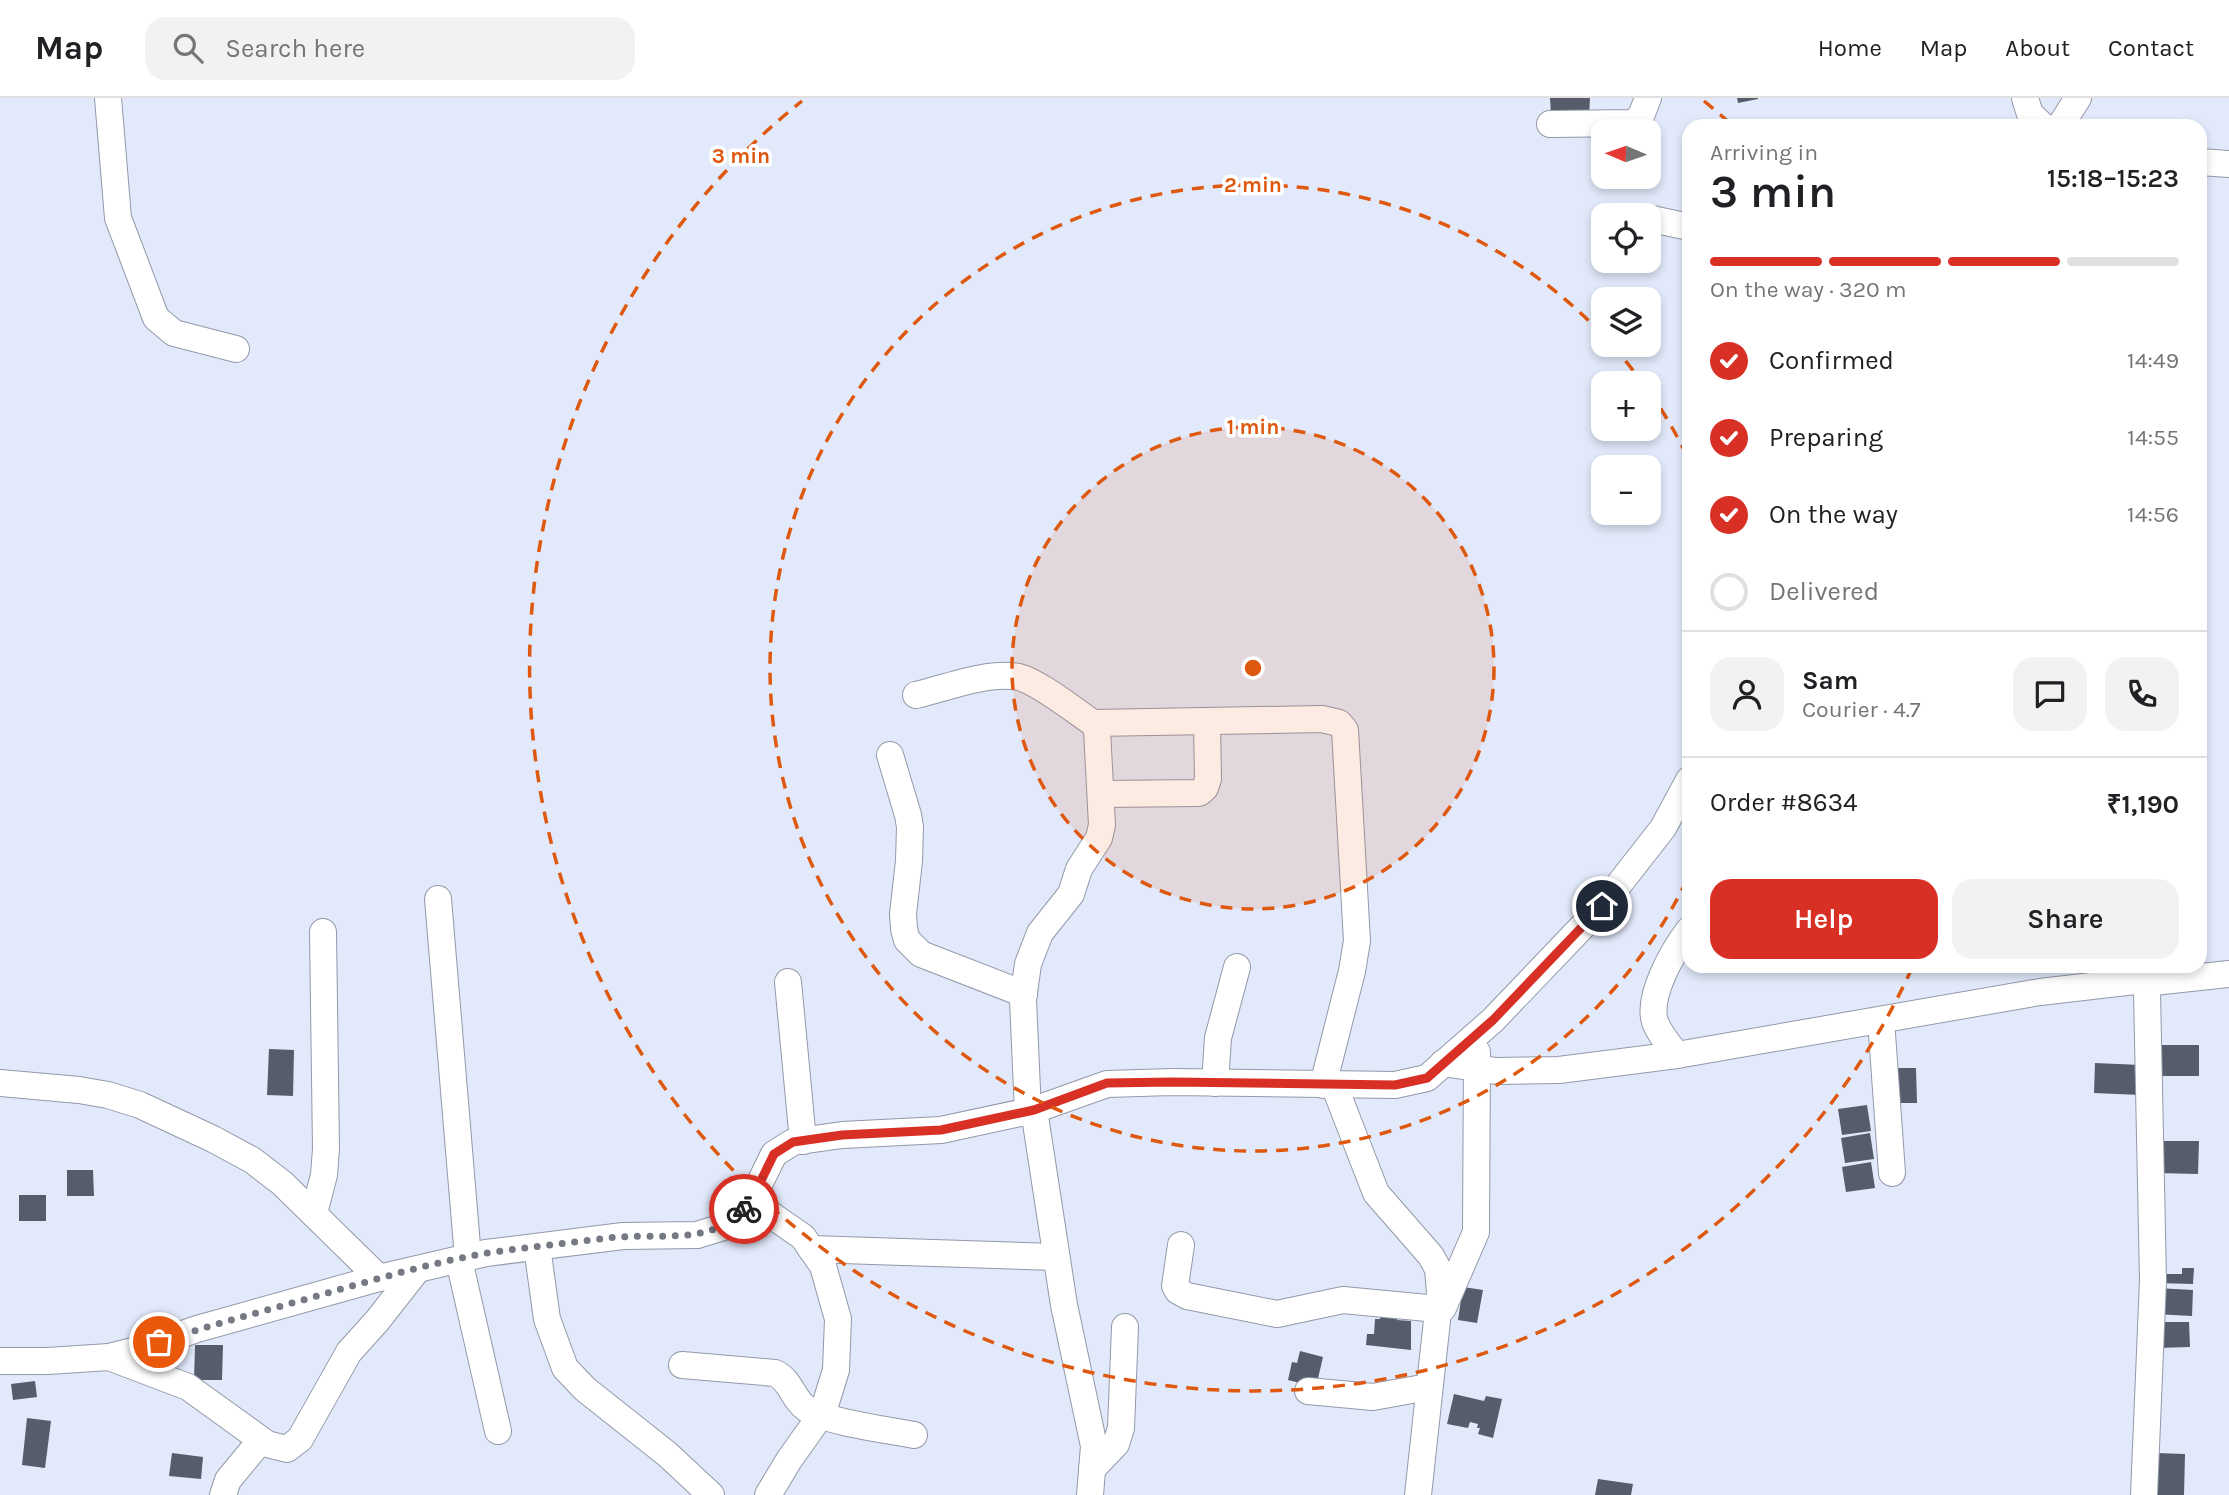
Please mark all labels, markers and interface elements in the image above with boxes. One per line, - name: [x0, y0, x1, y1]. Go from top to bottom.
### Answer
- search box: [145, 17, 635, 80]
- text: Map: [35, 29, 103, 67]
- icon: search: [169, 29, 207, 67]
- text: Search here: [225, 33, 365, 64]
- text: Home: [1818, 34, 1882, 62]
- text: Map: [1920, 34, 1967, 62]
- text: About: [2005, 34, 2070, 62]
- text: Contact: [2108, 34, 2194, 62]
- north arrow: [1591, 119, 1661, 189]
- map controls: [1591, 119, 1661, 525]
- text: Arriving in: [1710, 139, 1818, 166]
- text: 3 min: [712, 144, 770, 168]
- text: 15:18–15:23: [2047, 163, 2179, 194]
- text: 3 min: [1710, 165, 1836, 219]
- text: 2 min: [1224, 173, 1282, 197]
- button: locate: [1591, 203, 1661, 273]
- text: On the way · 320 m: [1710, 276, 1907, 303]
- button: layers: [1591, 287, 1661, 357]
- icon: check: [1710, 342, 1748, 380]
- text: Confirmed: [1769, 345, 1894, 376]
- text: 14:49: [2127, 347, 2179, 374]
- button: +: [1591, 371, 1661, 441]
- text: 1 min: [1227, 415, 1279, 439]
- icon: check: [1710, 419, 1748, 457]
- text: Preparing: [1769, 422, 1883, 453]
- text: 14:55: [2127, 424, 2179, 451]
- button: −: [1591, 455, 1661, 525]
- icon: check: [1710, 496, 1748, 534]
- text: On the way: [1769, 499, 1898, 530]
- text: 14:56: [2127, 501, 2179, 528]
- text: Delivered: [1769, 576, 1879, 607]
- centre of rings: [1241, 656, 1265, 680]
- button: person: [1710, 657, 1784, 731]
- button: chat: [2013, 657, 2087, 731]
- button: phone: [2105, 657, 2179, 731]
- text: Sam: [1802, 665, 1858, 696]
- text: Courier · 4.7: [1802, 696, 1921, 723]
- text: Order #8634: [1710, 787, 1858, 818]
- text: ₹1,190: [2107, 789, 2179, 820]
- pin: [1572, 876, 1632, 936]
- button: Help: [1710, 879, 1938, 959]
- button: Share: [1952, 879, 2179, 959]
- icon: home: [1583, 887, 1621, 925]
- courier: [709, 1174, 779, 1244]
- icon: bike: [725, 1190, 763, 1228]
- pin: [129, 1312, 189, 1372]
- icon: bag: [140, 1323, 178, 1361]

